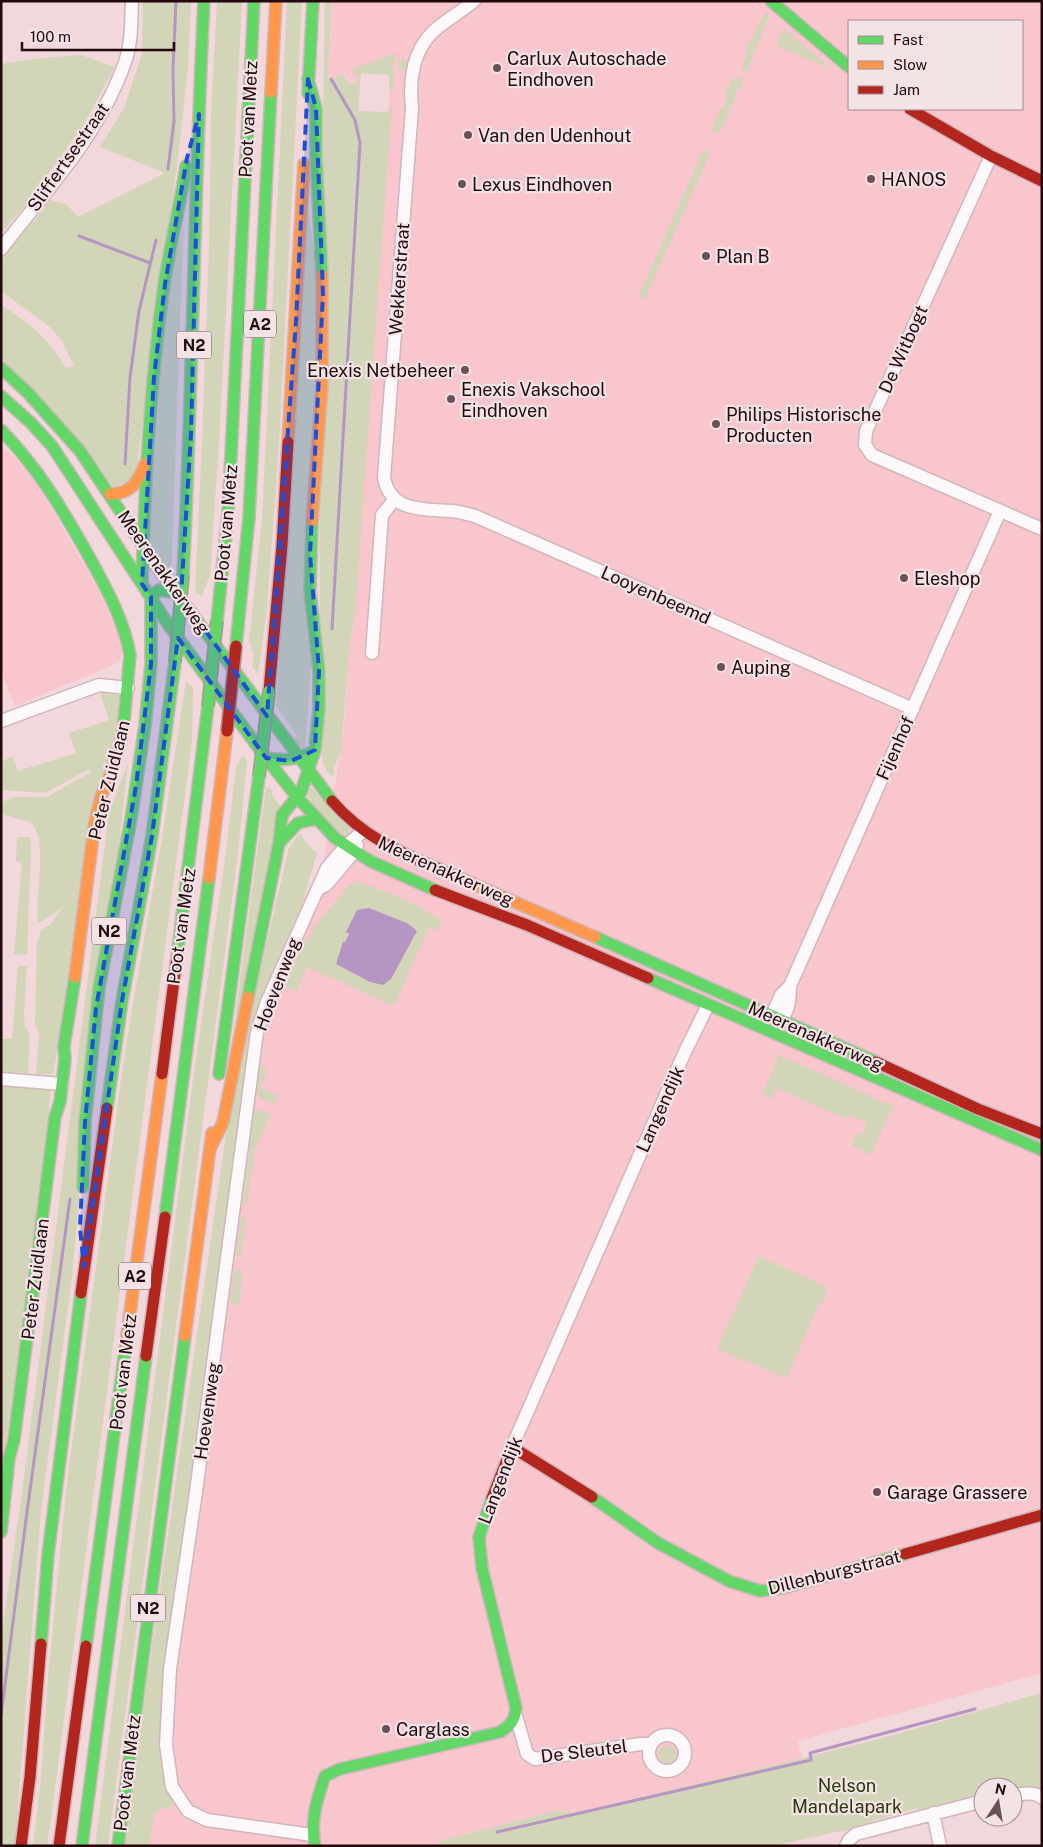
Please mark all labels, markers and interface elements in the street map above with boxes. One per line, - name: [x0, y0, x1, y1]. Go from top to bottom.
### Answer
- scale bar: [22, 20, 175, 52]
- legend: [848, 20, 1023, 110]
- text: 100 m: [30, 28, 71, 45]
- text: Fast: [893, 31, 923, 48]
- place label: Carlux Autoschade Eindhoven: [507, 48, 666, 90]
- text: Slow: [893, 56, 928, 73]
- street label: Poot van Metz: [234, 60, 262, 178]
- marker: Carlux Autoschade Eindhoven: [491, 62, 503, 74]
- text: Jam: [893, 81, 920, 98]
- street label: Sliffertsestraat: [23, 99, 113, 215]
- place label: Van den Udenhout: [478, 125, 631, 146]
- marker: Van den Udenhout: [462, 129, 474, 141]
- place label: HANOS: [881, 169, 946, 190]
- marker: HANOS: [865, 173, 877, 185]
- place label: Lexus Eindhoven: [472, 174, 612, 195]
- marker: Lexus Eindhoven: [456, 178, 468, 190]
- street label: Wekkerstraat: [385, 222, 413, 336]
- place label: Plan B: [716, 246, 770, 267]
- marker: Plan B: [700, 250, 712, 262]
- street label: De Witbogt: [874, 302, 932, 396]
- road number: A2: [244, 310, 276, 338]
- road number: N2: [176, 332, 212, 358]
- place label: Enexis Netbeheer: [307, 360, 455, 381]
- marker: Enexis Netbeheer: [459, 364, 471, 376]
- place label: Enexis Vakschool Eindhoven: [461, 379, 606, 421]
- marker: Enexis Vakschool Eindhoven: [445, 393, 457, 405]
- place label: Philips Historische Producten: [726, 404, 881, 446]
- marker: Philips Historische Producten: [710, 418, 722, 430]
- street label: Poot van Metz: [210, 464, 242, 582]
- street label: Meerenakkerweg: [114, 506, 214, 638]
- street label: Looyenbeemd: [598, 561, 714, 629]
- place label: Eleshop: [914, 568, 980, 589]
- marker: Eleshop: [898, 572, 910, 584]
- place label: Auping: [731, 657, 791, 678]
- marker: Auping: [715, 661, 727, 673]
- street label: Fijenhof: [872, 713, 918, 783]
- street label: Peter Zuidlaan: [84, 718, 134, 842]
- street label: Meerenakkerweg: [375, 832, 517, 910]
- street label: Poot van Metz: [162, 866, 200, 986]
- road number: N2: [92, 918, 126, 944]
- street label: Hoevenweg: [250, 934, 304, 1034]
- street label: Meerenakkerweg: [745, 997, 887, 1075]
- street label: Langendijk: [632, 1063, 688, 1155]
- street label: Peter Zuidlaan: [17, 1217, 53, 1341]
- road number: A2: [119, 1262, 151, 1290]
- street label: Poot van Metz: [105, 1313, 141, 1431]
- street label: Hoevenweg: [190, 1361, 224, 1461]
- street label: Langendijk: [474, 1433, 526, 1527]
- place label: Garage Grassere: [887, 1482, 1027, 1503]
- marker: Garage Grassere: [871, 1486, 883, 1498]
- street label: Dillenburgstraat: [766, 1545, 902, 1599]
- road number: N2: [130, 1595, 166, 1622]
- street label: Poot van Metz: [109, 1714, 145, 1832]
- place label: Carglass: [396, 1719, 470, 1740]
- marker: Carglass: [380, 1723, 392, 1735]
- street label: De Sleutel: [540, 1735, 628, 1767]
- park label: Nelson Mandelapark: [792, 1775, 902, 1817]
- north arrow: [973, 1777, 1023, 1827]
- text: N: [994, 1780, 1008, 1798]

